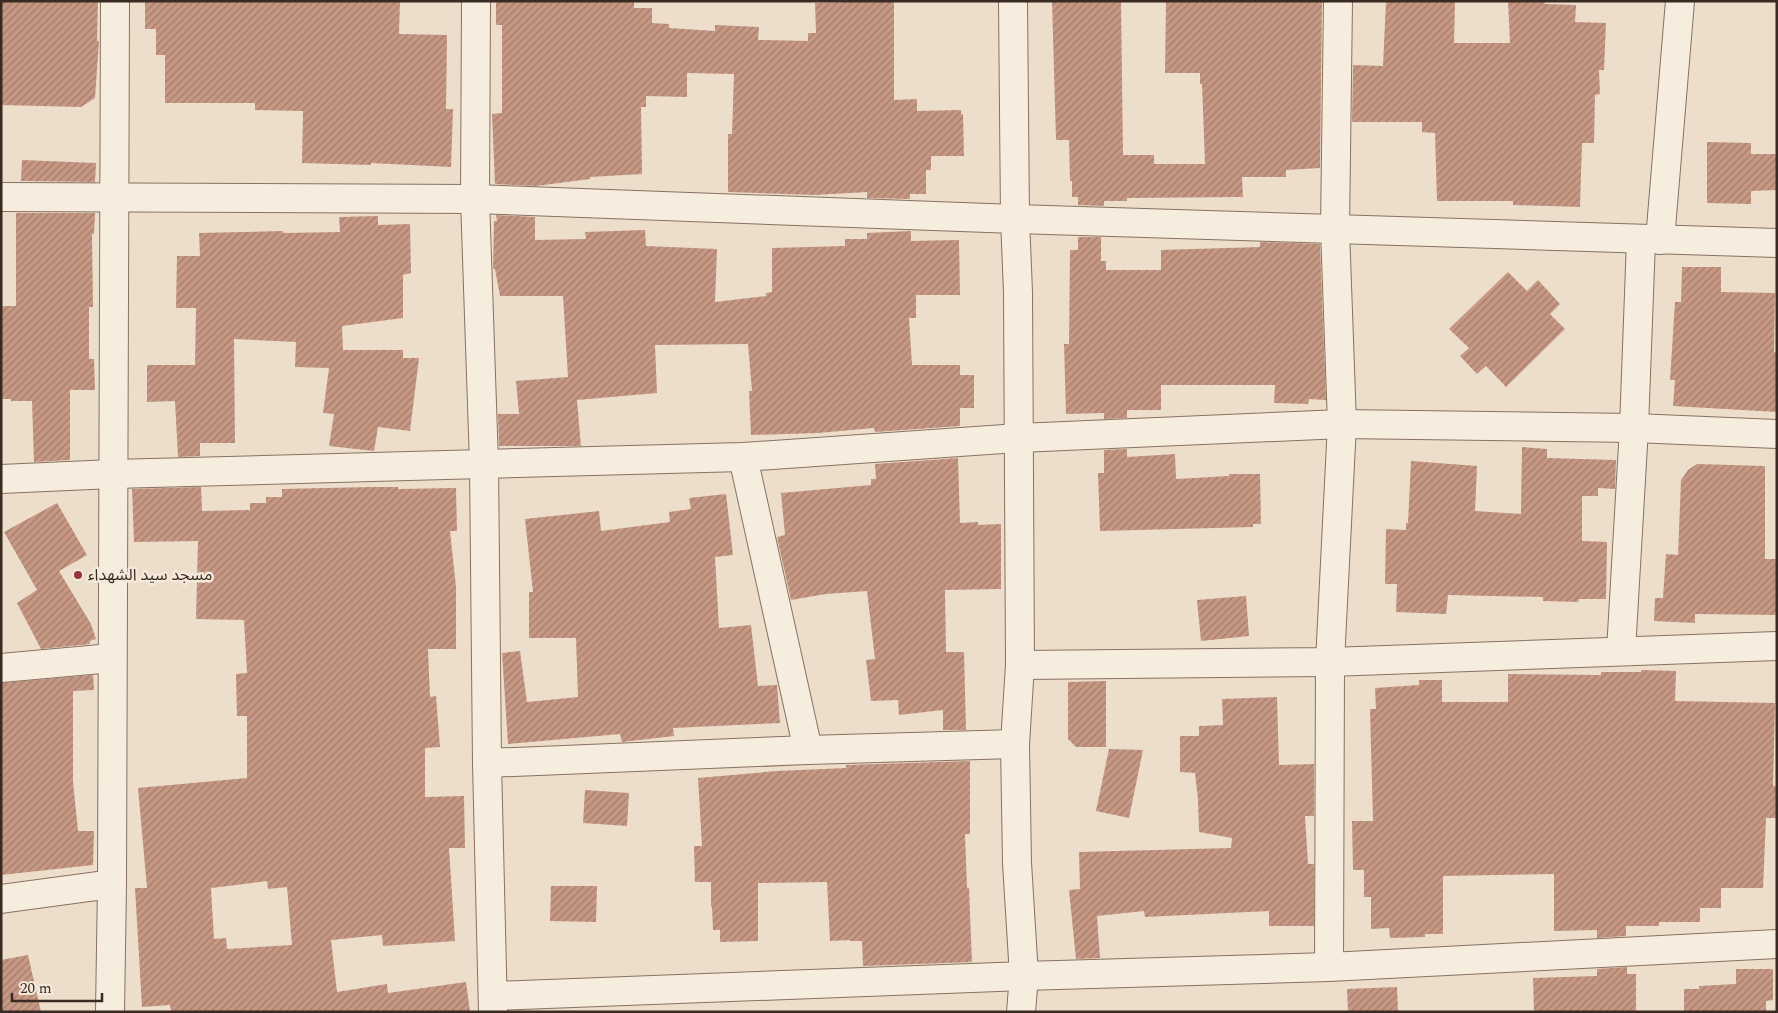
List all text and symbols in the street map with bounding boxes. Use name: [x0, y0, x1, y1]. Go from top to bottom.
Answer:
place label: مسجد سيد الشهداء: [88, 563, 212, 587]
marker: مسجد سيد الشهداء: [72, 569, 84, 581]
scale bar: [12, 970, 102, 1002]
text: 20 m: [20, 977, 52, 1000]

